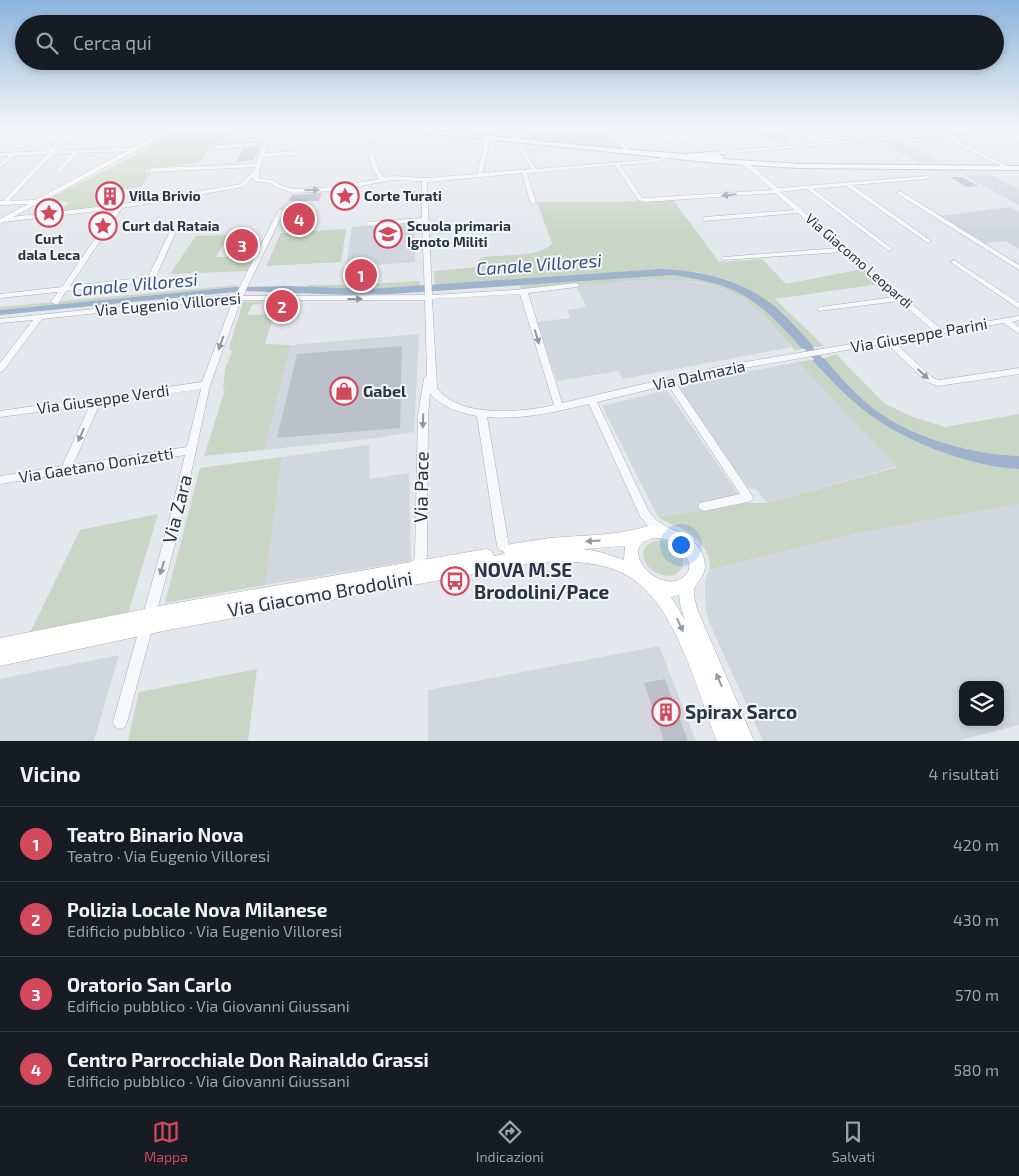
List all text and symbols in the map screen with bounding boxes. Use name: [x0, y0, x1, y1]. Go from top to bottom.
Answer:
search box: [15, 15, 1004, 70]
icon: search: [33, 29, 61, 57]
text: Cerca qui: [73, 31, 152, 54]
building icon: Villa Brivio: [95, 181, 125, 211]
place icon: Corte Turati: [330, 181, 360, 211]
one-way arrow: [305, 186, 321, 194]
place label: Villa Brivio: [129, 187, 201, 204]
place label: Corte Turati: [364, 187, 442, 204]
one-way arrow: [721, 191, 737, 199]
place icon: Curt dala Leca: [34, 198, 64, 228]
pin: 4: [283, 200, 315, 238]
street label: Via Giacomo Leopardi: [802, 210, 916, 312]
place icon: Curt dal Rataia: [88, 211, 118, 241]
place label: Curt dal Rataia: [122, 217, 220, 234]
place label: Scuola primaria Ignoto Militi: [407, 217, 511, 250]
school or university icon: Scuola primaria Ignoto Militi: [373, 219, 403, 249]
pin: 3: [226, 226, 258, 264]
place label: Curt dala Leca: [18, 230, 80, 263]
water label: Canale Villoresi: [475, 249, 603, 279]
pin: 1: [345, 256, 377, 294]
water label: Canale Villoresi: [71, 268, 199, 300]
pin: 2: [266, 287, 298, 325]
street label: Via Eugenio Villoresi: [94, 288, 242, 319]
one-way arrow: [347, 295, 363, 303]
street label: Via Giuseppe Parini: [849, 313, 989, 356]
one-way arrow: [534, 330, 542, 345]
one-way arrow: [217, 336, 225, 351]
street label: Via Dalmazia: [651, 355, 747, 394]
one-way arrow: [917, 368, 929, 380]
shop icon: Gabel: [329, 376, 359, 406]
street label: Via Giuseppe Verdi: [36, 380, 170, 417]
place label: Gabel: [363, 381, 407, 400]
one-way arrow: [419, 414, 427, 430]
one-way arrow: [76, 428, 84, 442]
street label: Via Gaetano Donizetti: [17, 443, 175, 486]
street label: Via Pace: [408, 451, 433, 523]
street label: Via Zara: [157, 472, 196, 546]
your location: [668, 532, 694, 558]
one-way arrow: [584, 537, 600, 545]
place label: NOVA M.SE Brodolini/Pace: [474, 558, 610, 603]
one-way arrow: [157, 560, 165, 575]
street label: Via Giacomo Brodolini: [226, 566, 414, 621]
bus stop icon: NOVA M.SE Brodolini/Pace: [440, 566, 470, 596]
one-way arrow: [676, 618, 684, 632]
one-way arrow: [714, 673, 722, 687]
map controls: [959, 681, 1004, 726]
button: layers: [959, 681, 1004, 726]
building icon: Spirax Sarco: [651, 697, 681, 727]
place label: Spirax Sarco: [685, 700, 797, 723]
text: Vicino: [20, 761, 81, 786]
text: 4 risultati: [928, 764, 999, 783]
text: Teatro Binario Nova: [67, 823, 244, 846]
text: 1: [33, 835, 39, 854]
text: 420 m: [953, 835, 999, 854]
text: Teatro · Via Eugenio Villoresi: [67, 846, 270, 865]
text: Polizia Locale Nova Milanese: [67, 898, 327, 921]
text: 2: [31, 910, 41, 929]
text: 430 m: [953, 910, 999, 929]
text: Edificio pubblico · Via Eugenio Villoresi: [67, 921, 342, 940]
text: Oratorio San Carlo: [67, 973, 232, 996]
text: 3: [31, 985, 41, 1004]
text: 570 m: [955, 985, 999, 1004]
text: Edificio pubblico · Via Giovanni Giussani: [67, 996, 350, 1015]
text: Centro Parrocchiale Don Rainaldo Grassi: [67, 1048, 429, 1071]
text: 4: [31, 1060, 41, 1079]
text: 580 m: [953, 1060, 999, 1079]
text: Edificio pubblico · Via Giovanni Giussani: [67, 1071, 350, 1090]
tab: Mappa: [144, 1118, 188, 1165]
tab: Indicazioni: [476, 1118, 544, 1165]
tab: Salvati: [832, 1118, 875, 1165]

